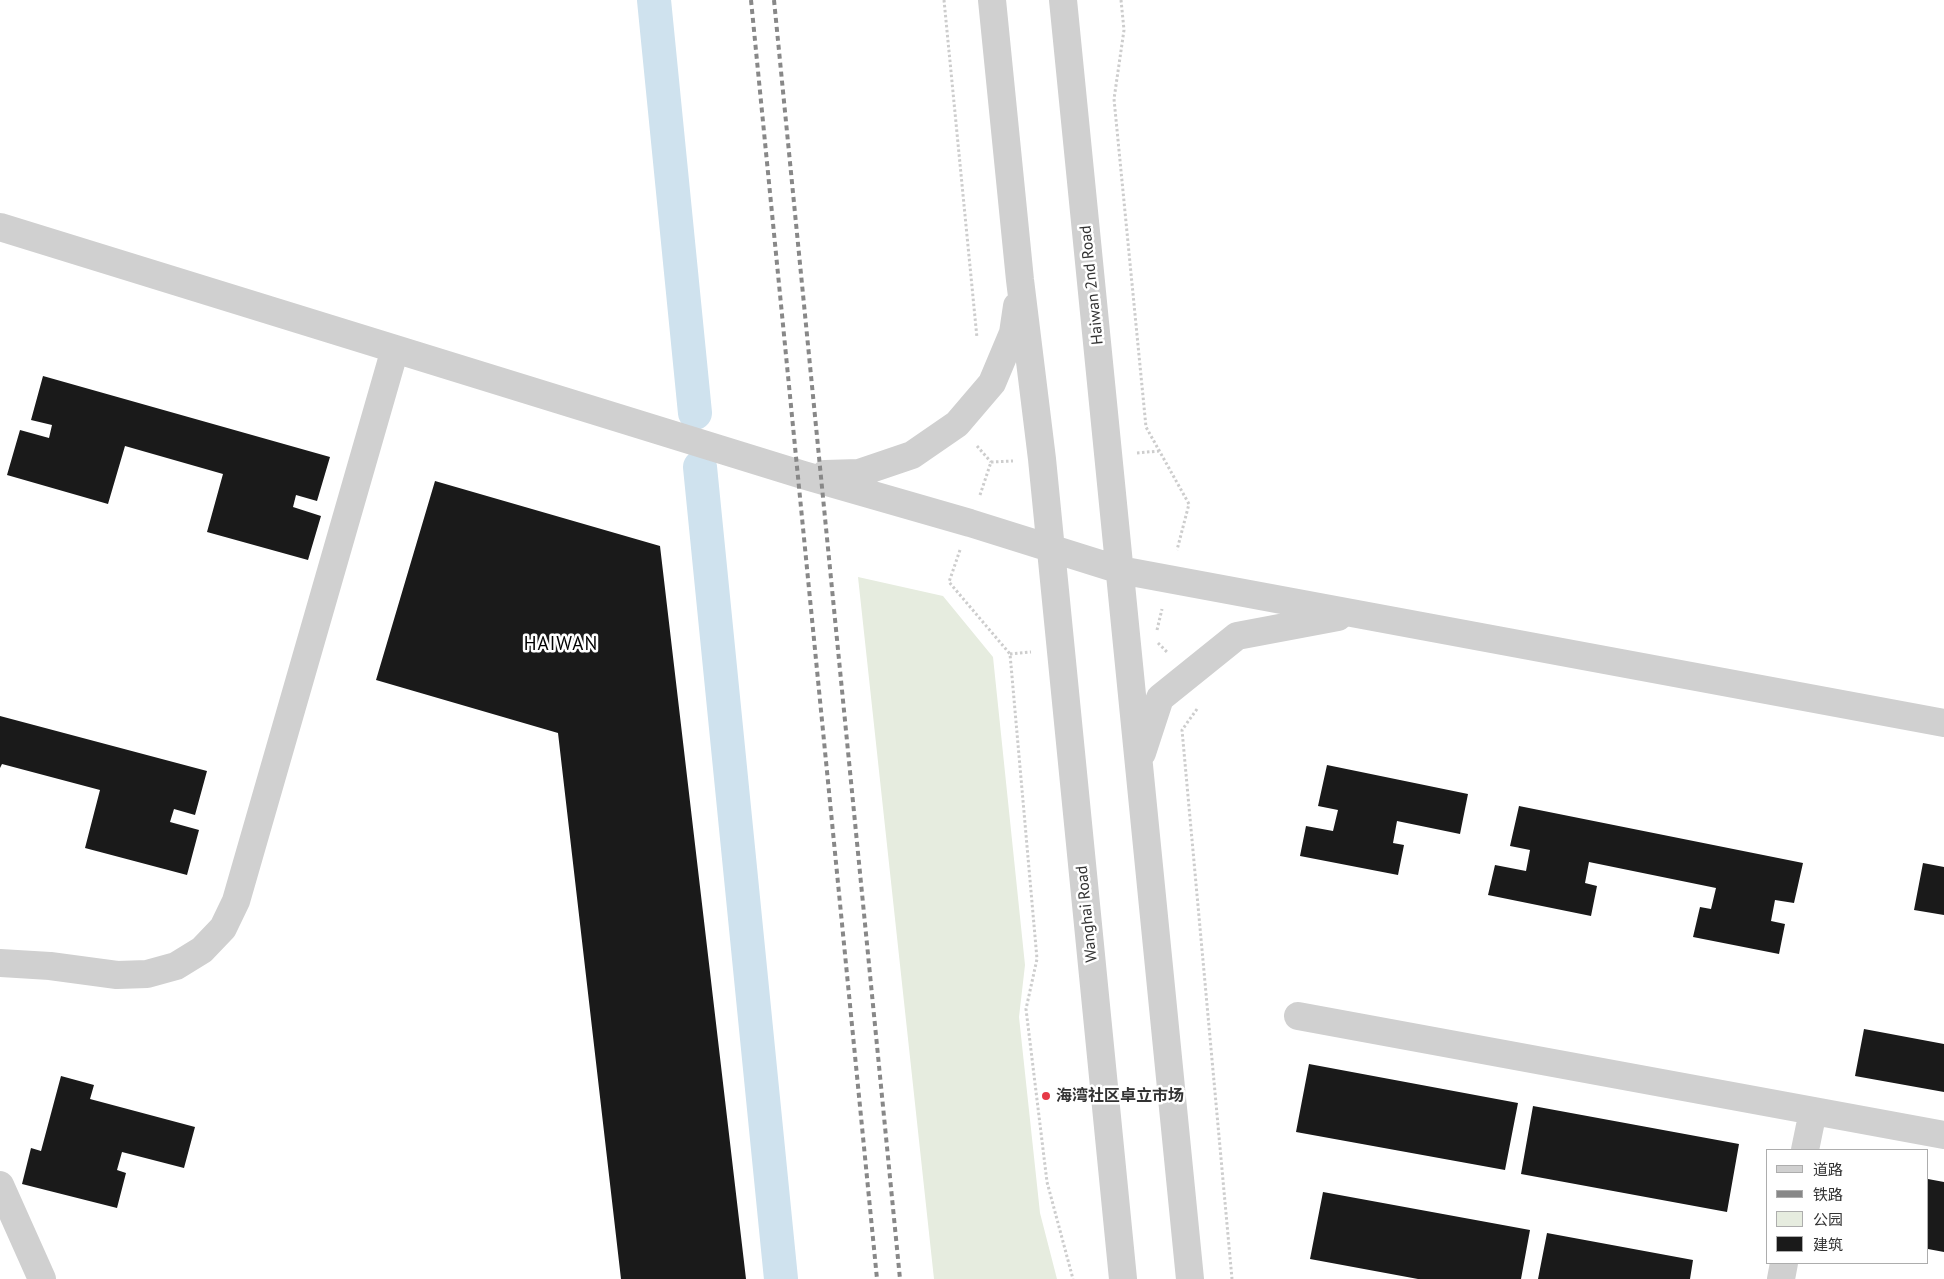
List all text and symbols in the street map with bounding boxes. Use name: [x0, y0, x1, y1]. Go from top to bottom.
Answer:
street label: Haiwan 2nd Road: [1076, 224, 1108, 346]
district label: HAIWAN: [523, 634, 599, 656]
street label: Wanghai Road: [1072, 865, 1102, 963]
place label: 海湾社区卓立市场: [1056, 1086, 1184, 1106]
marker: 海湾社区卓立市场: [1040, 1090, 1052, 1102]
legend: [1766, 1149, 1929, 1264]
text: 道路: [1813, 1160, 1843, 1179]
text: 铁路: [1813, 1185, 1843, 1204]
text: 公园: [1813, 1210, 1843, 1229]
text: 建筑: [1813, 1235, 1843, 1254]

